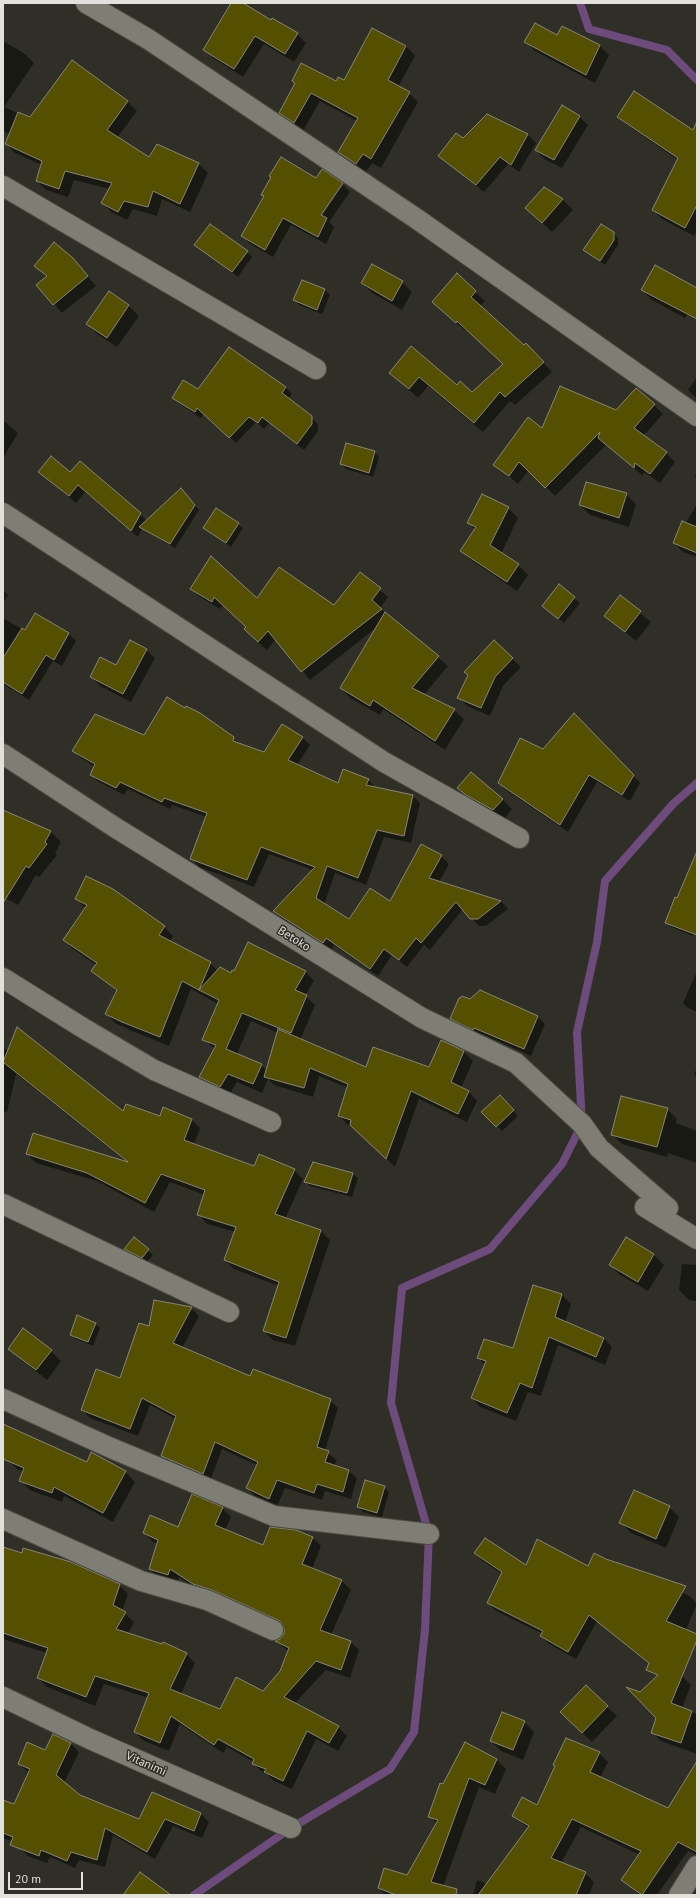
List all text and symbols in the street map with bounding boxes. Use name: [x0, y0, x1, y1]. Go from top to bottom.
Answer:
street label: Betoko: [275, 923, 313, 955]
street label: Vitanimi: [124, 1749, 168, 1779]
scale bar: [10, 1864, 85, 1890]
text: 20 m: [15, 1871, 41, 1886]

